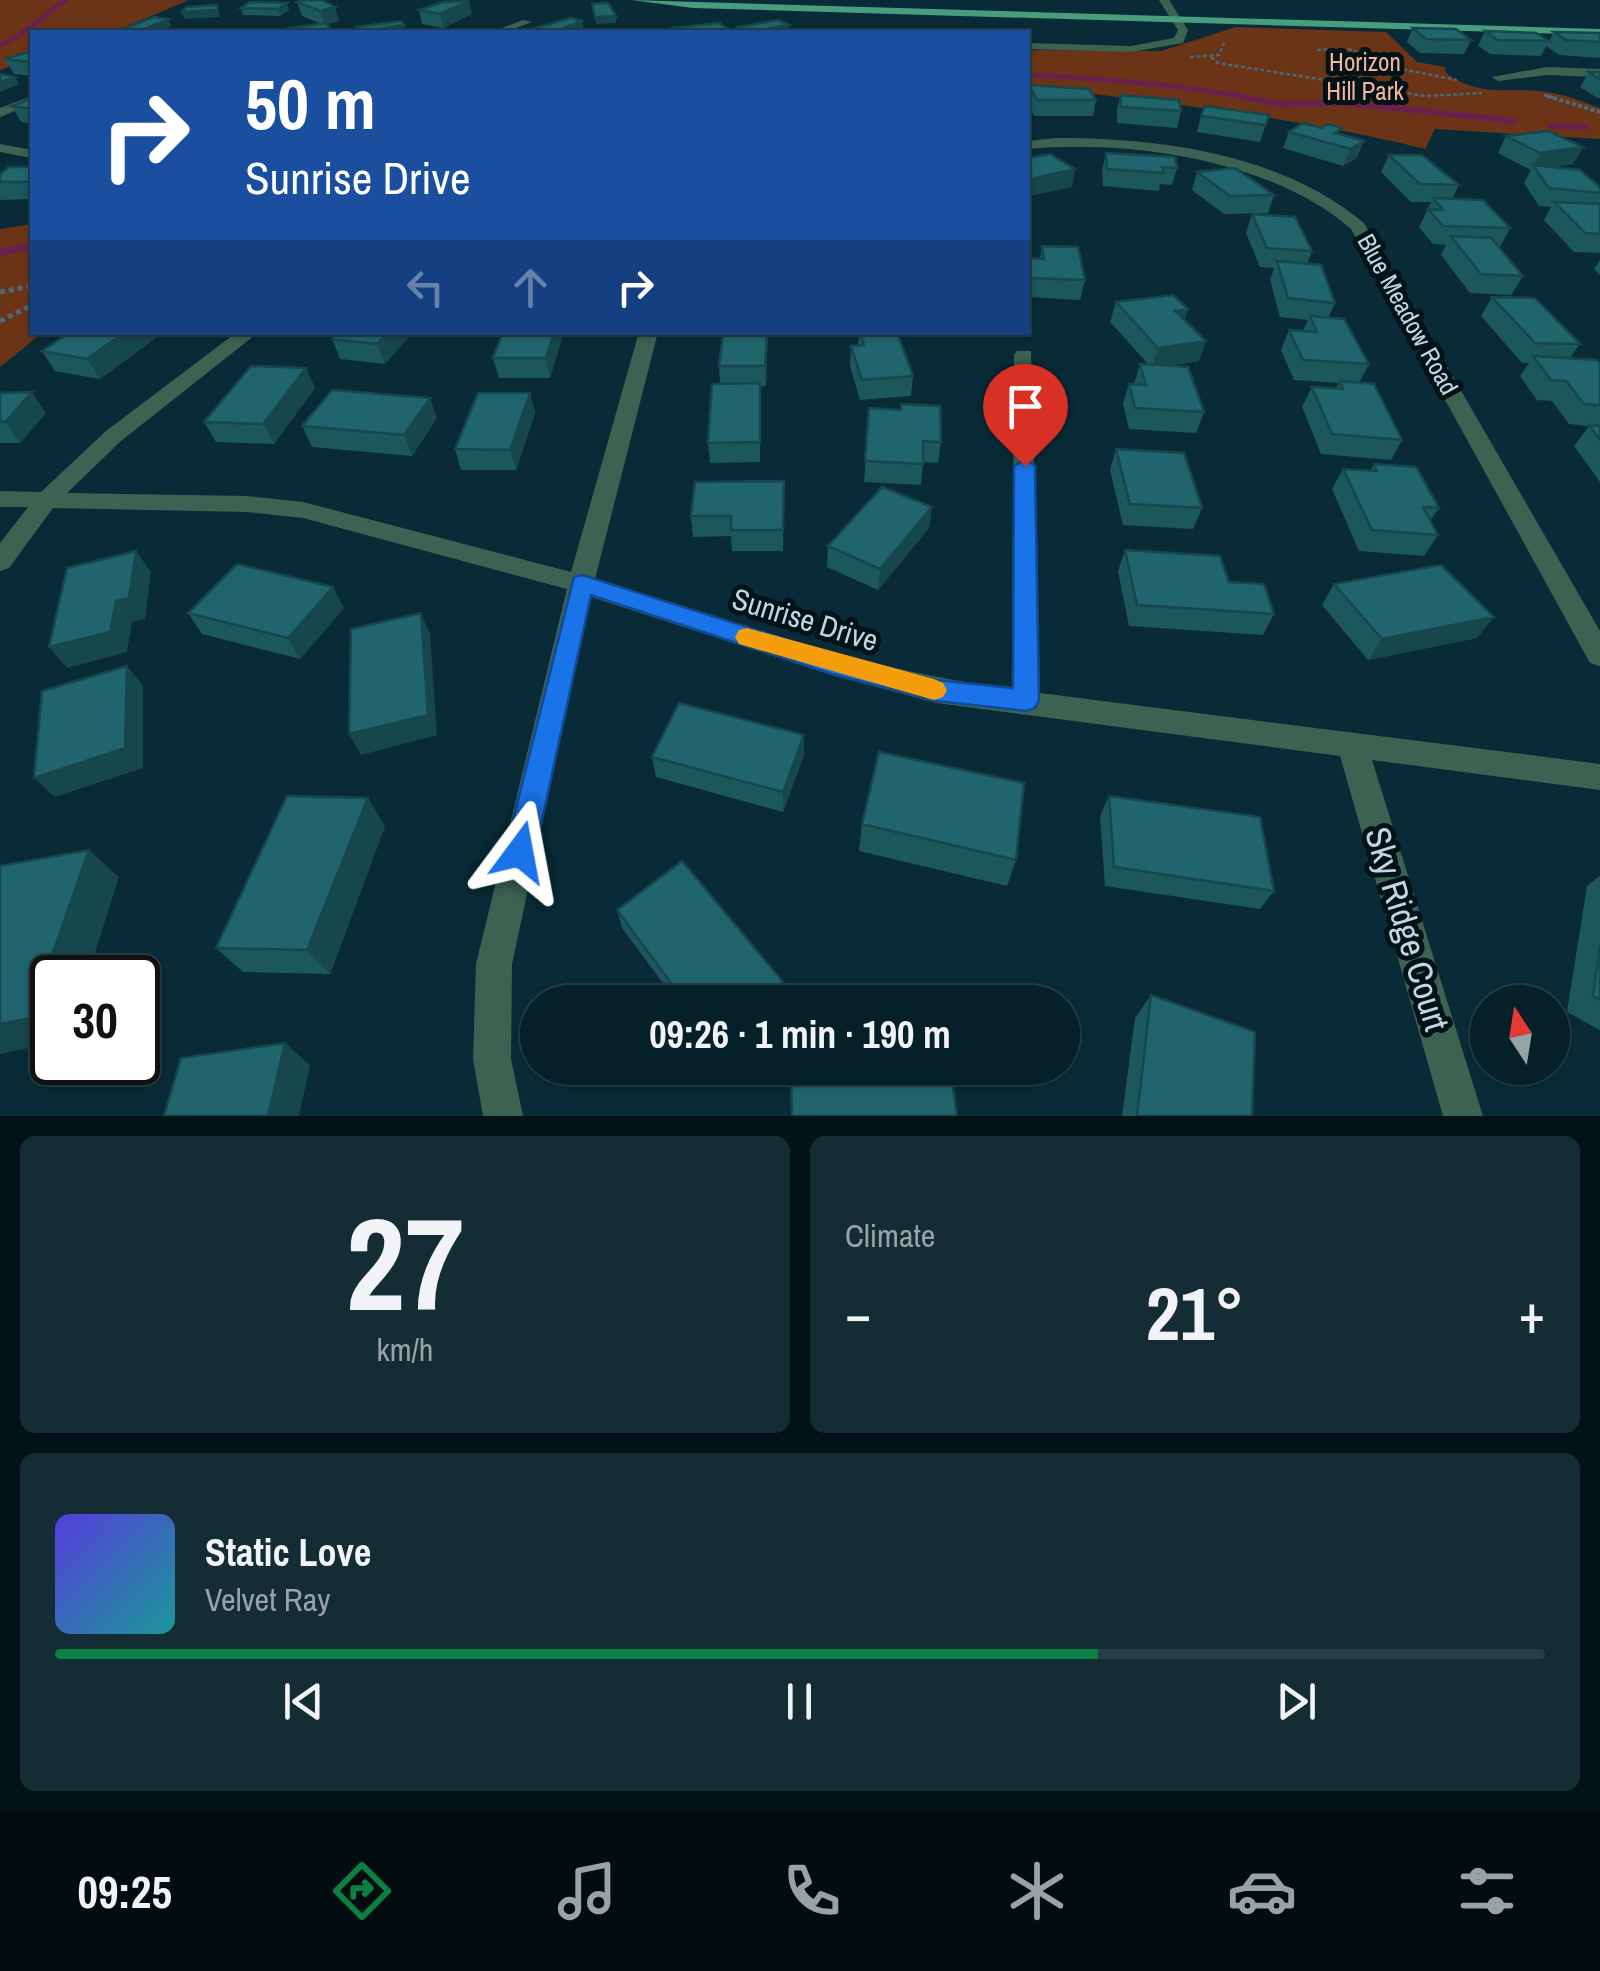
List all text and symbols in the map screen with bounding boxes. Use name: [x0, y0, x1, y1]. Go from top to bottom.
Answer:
park label: Horizon Hill Park: [1326, 45, 1404, 108]
text: 50 m: [245, 57, 376, 151]
icon: right: [80, 70, 210, 200]
text: Sunrise Drive: [245, 147, 471, 208]
street label: Blue Meadow Road: [1350, 228, 1466, 400]
icon: left: [398, 260, 453, 315]
icon: ahead: [503, 260, 558, 315]
icon: right: [608, 260, 663, 315]
pin: [983, 364, 1068, 467]
icon: arrive: [998, 379, 1053, 434]
street label: Sunrise Drive: [728, 578, 883, 660]
position arrow: [468, 800, 572, 904]
street label: Sky Ridge Court: [1354, 821, 1461, 1036]
speed limit sign: 30: [30, 955, 160, 1085]
north arrow: [1470, 985, 1570, 1085]
map controls: [1470, 985, 1570, 1085]
text: 09:26 · 1 min · 190 m: [649, 1009, 951, 1060]
text: 27: [346, 1175, 464, 1351]
text: Climate: [845, 1214, 935, 1257]
text: 21°: [1146, 1262, 1244, 1363]
text: −: [845, 1276, 871, 1350]
text: +: [1519, 1276, 1545, 1350]
text: km/h: [377, 1328, 433, 1371]
text: Static Love: [205, 1527, 371, 1578]
text: Velvet Ray: [205, 1578, 330, 1621]
icon: previous: [276, 1674, 331, 1729]
icon: pause: [772, 1674, 827, 1729]
icon: next: [1269, 1674, 1324, 1729]
icon: directions: [327, 1856, 397, 1926]
icon: music: [552, 1856, 622, 1926]
icon: phone: [777, 1856, 847, 1926]
icon: climate: [1002, 1856, 1072, 1926]
icon: car: [1227, 1856, 1297, 1926]
icon: filters: [1452, 1856, 1522, 1926]
text: 09:25: [78, 1861, 172, 1922]

